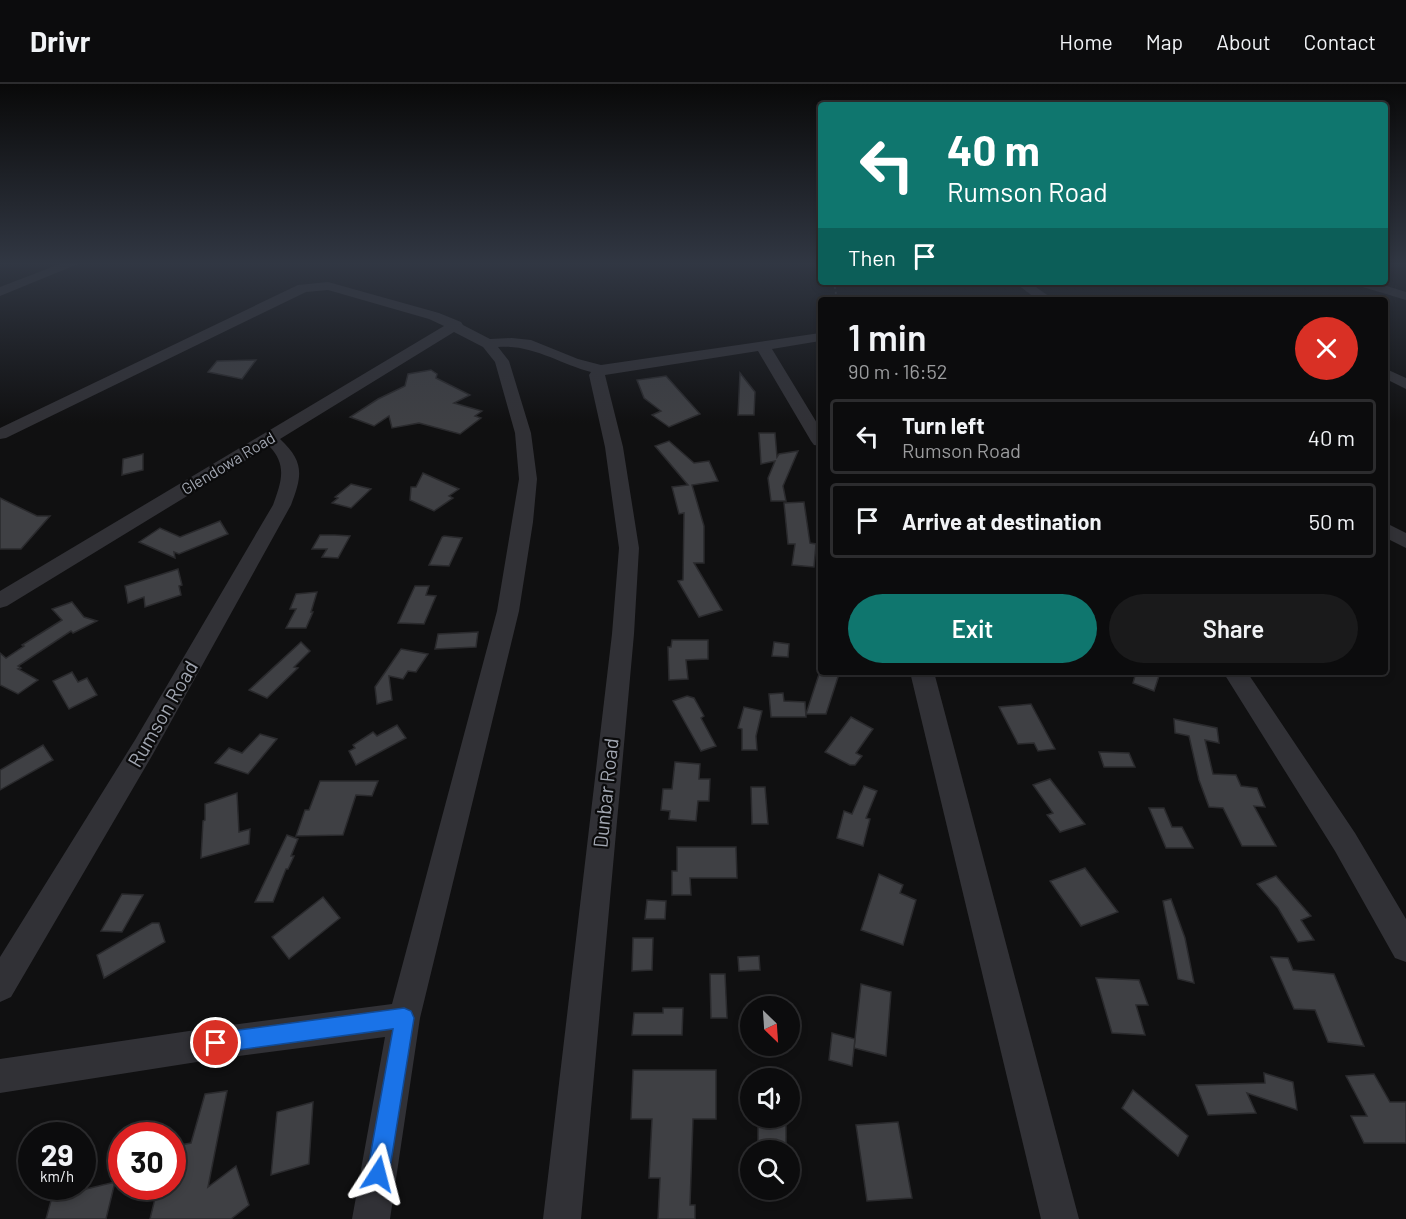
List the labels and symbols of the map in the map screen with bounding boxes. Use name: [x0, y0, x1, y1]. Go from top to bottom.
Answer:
street label: Glendowa Road: [178, 427, 278, 498]
street label: Rumson Road: [122, 656, 202, 771]
street label: Dunbar Road: [587, 737, 623, 849]
north arrow: [740, 996, 800, 1056]
pin: [190, 1017, 241, 1068]
speed limit sign: 30: [108, 1122, 186, 1200]
position arrow: [346, 1142, 410, 1206]

